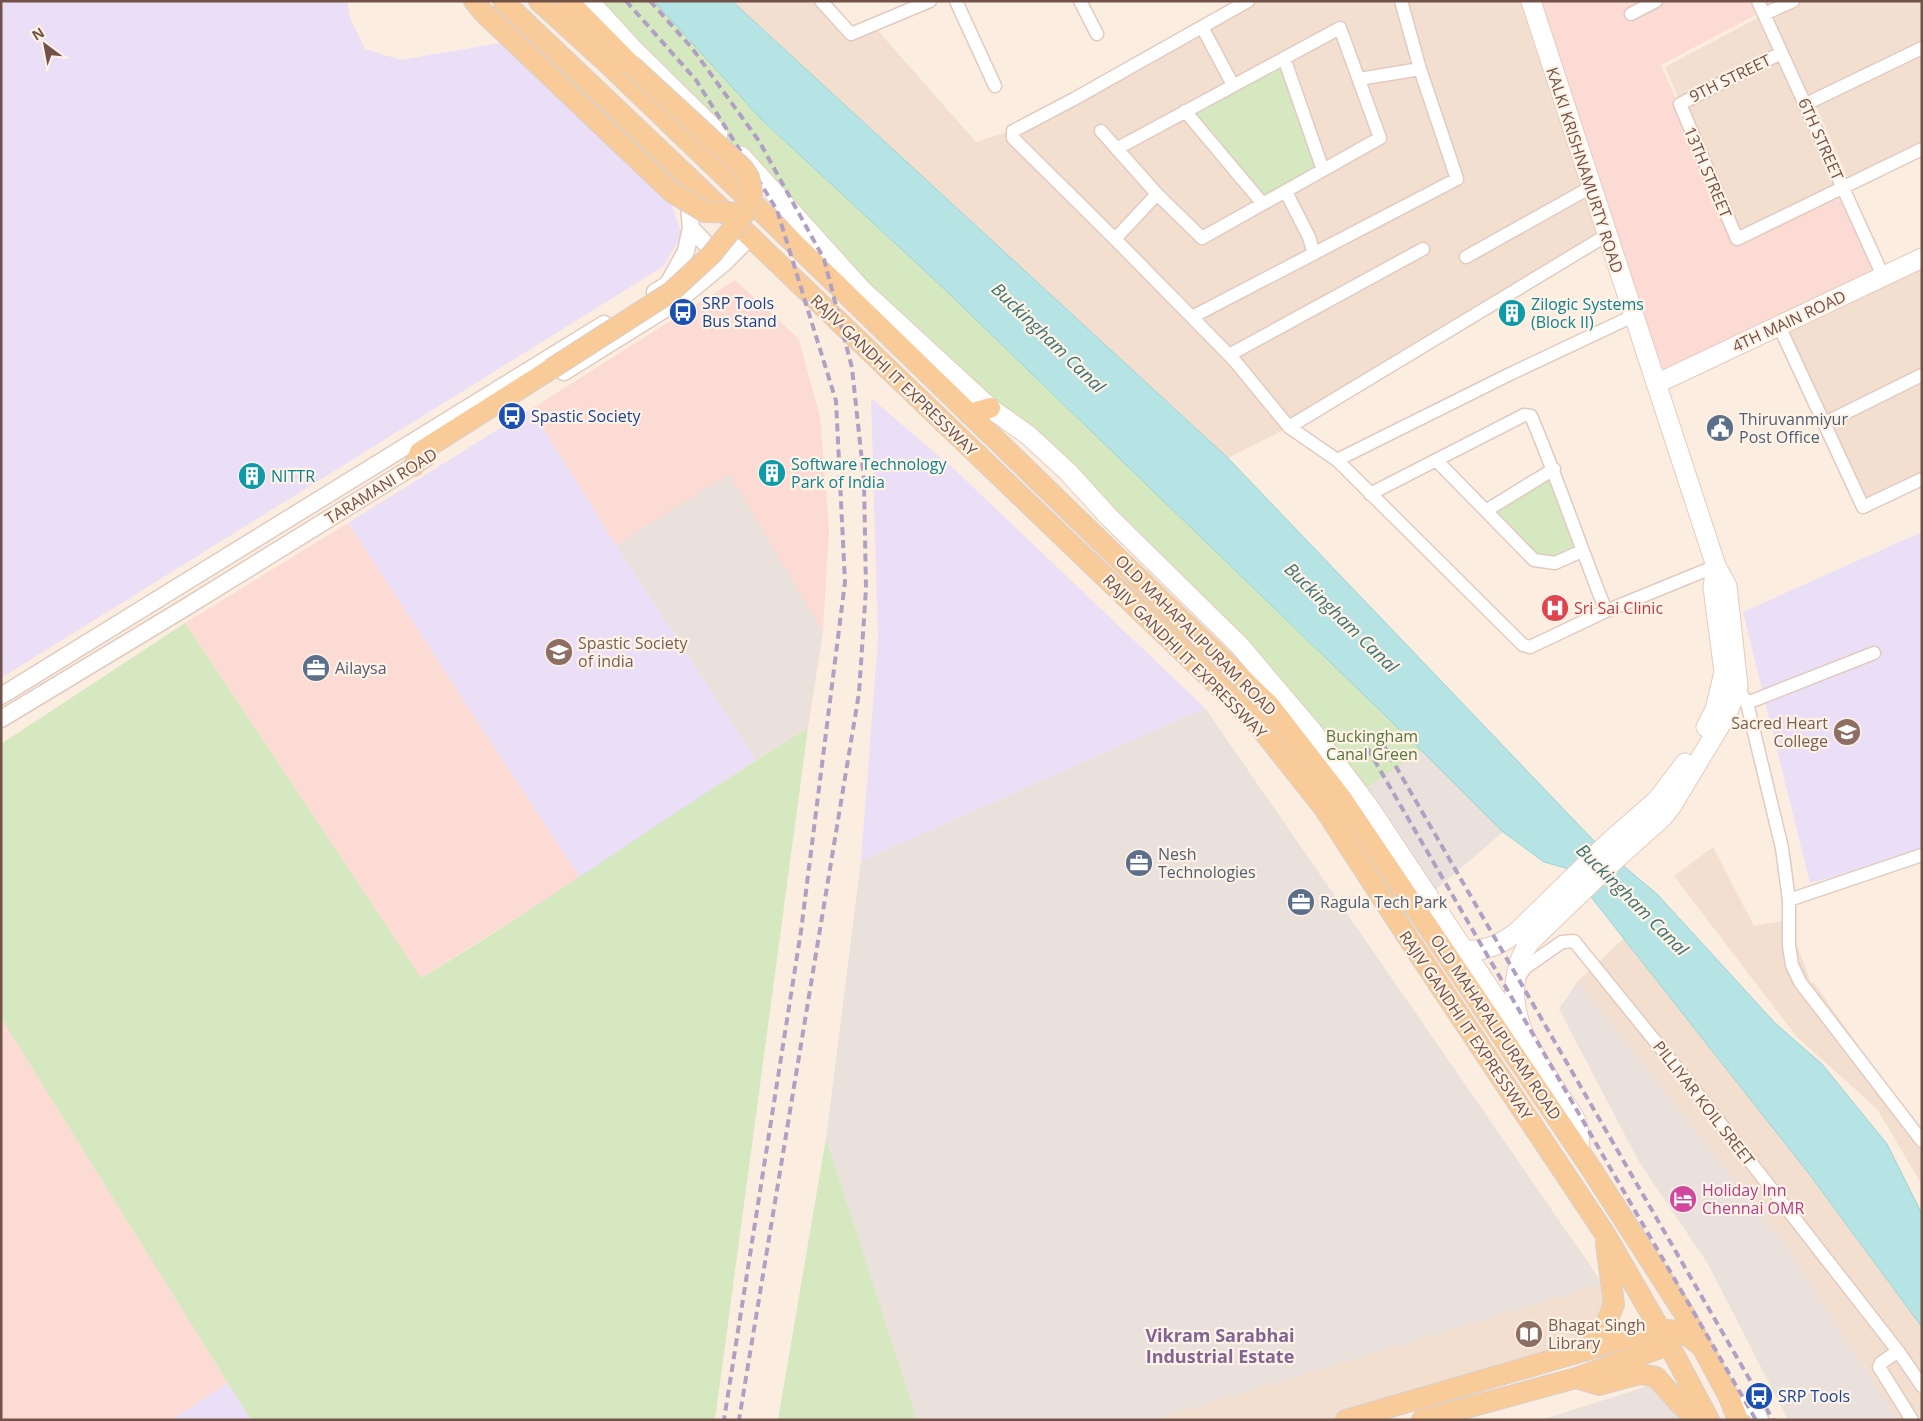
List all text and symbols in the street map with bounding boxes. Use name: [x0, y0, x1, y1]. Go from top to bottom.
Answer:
north arrow: [20, 20, 70, 70]
text: N: [28, 22, 48, 45]
street label: 9TH STREET: [1686, 49, 1775, 107]
street label: KALKI KRISHNAMURTY ROAD: [1541, 64, 1629, 276]
street label: 6TH STREET: [1793, 94, 1849, 184]
street label: 13TH STREET: [1679, 123, 1737, 221]
water label: Buckingham Canal: [987, 277, 1111, 398]
street label: 4TH MAIN ROAD: [1729, 285, 1849, 357]
street label: RAJIV GANDHI IT EXPRESSWAY: [806, 289, 982, 461]
place label: SRP Tools Bus Stand: [702, 292, 777, 332]
place label: Zilogic Systems (Block II): [1531, 293, 1644, 333]
bus stop icon: SRP Tools Bus Stand: [668, 297, 698, 327]
building icon: Zilogic Systems (Block II): [1497, 298, 1527, 328]
bus stop icon: Spastic Society: [497, 401, 527, 431]
place label: Spastic Society: [531, 405, 641, 427]
place label: Thiruvanmiyur Post Office: [1739, 408, 1848, 448]
public building icon: Thiruvanmiyur Post Office: [1705, 413, 1735, 443]
street label: TARAMANI ROAD: [321, 443, 441, 529]
place label: Software Technology Park of India: [791, 453, 948, 493]
building icon: Software Technology Park of India: [757, 458, 787, 488]
building icon: NITTR: [237, 461, 267, 491]
place label: NITTR: [271, 465, 315, 487]
street label: OLD MAHAPALIPURAM ROAD: [1111, 550, 1281, 720]
water label: Buckingham Canal: [1280, 557, 1404, 678]
street label: RAJIV GANDHI IT EXPRESSWAY: [1098, 569, 1272, 743]
hospital icon: Sri Sai Clinic: [1540, 593, 1570, 623]
place label: Sri Sai Clinic: [1574, 597, 1663, 619]
place label: Spastic Society of india: [578, 632, 688, 672]
school or university icon: Spastic Society of india: [544, 637, 574, 667]
office icon: Ailaysa: [301, 653, 331, 683]
place label: Ailaysa: [335, 657, 387, 679]
place label: Sacred Heart College: [1731, 712, 1828, 752]
school or university icon: Sacred Heart College: [1832, 717, 1862, 747]
park label: Buckingham Canal Green: [1326, 725, 1418, 765]
water label: Buckingham Canal: [1571, 838, 1694, 961]
place label: Nesh Technologies: [1158, 843, 1256, 883]
office icon: Nesh Technologies: [1124, 848, 1154, 878]
office icon: Ragula Tech Park: [1286, 887, 1316, 917]
place label: Ragula Tech Park: [1320, 891, 1448, 913]
street label: RAJIV GANDHI IT EXPRESSWAY: [1394, 926, 1538, 1124]
street label: OLD MAHAPALIPURAM ROAD: [1426, 930, 1566, 1124]
street label: PILLIYAR KOIL SREET: [1648, 1036, 1760, 1170]
place label: Holiday Inn Chennai OMR: [1702, 1179, 1804, 1219]
hotel icon: Holiday Inn Chennai OMR: [1668, 1184, 1698, 1214]
place label: Bhagat Singh Library: [1548, 1314, 1646, 1354]
library icon: Bhagat Singh Library: [1514, 1319, 1544, 1349]
district label: Vikram Sarabhai Industrial Estate: [1145, 1323, 1295, 1368]
bus stop icon: SRP Tools: [1744, 1381, 1774, 1411]
place label: SRP Tools: [1778, 1385, 1850, 1407]

